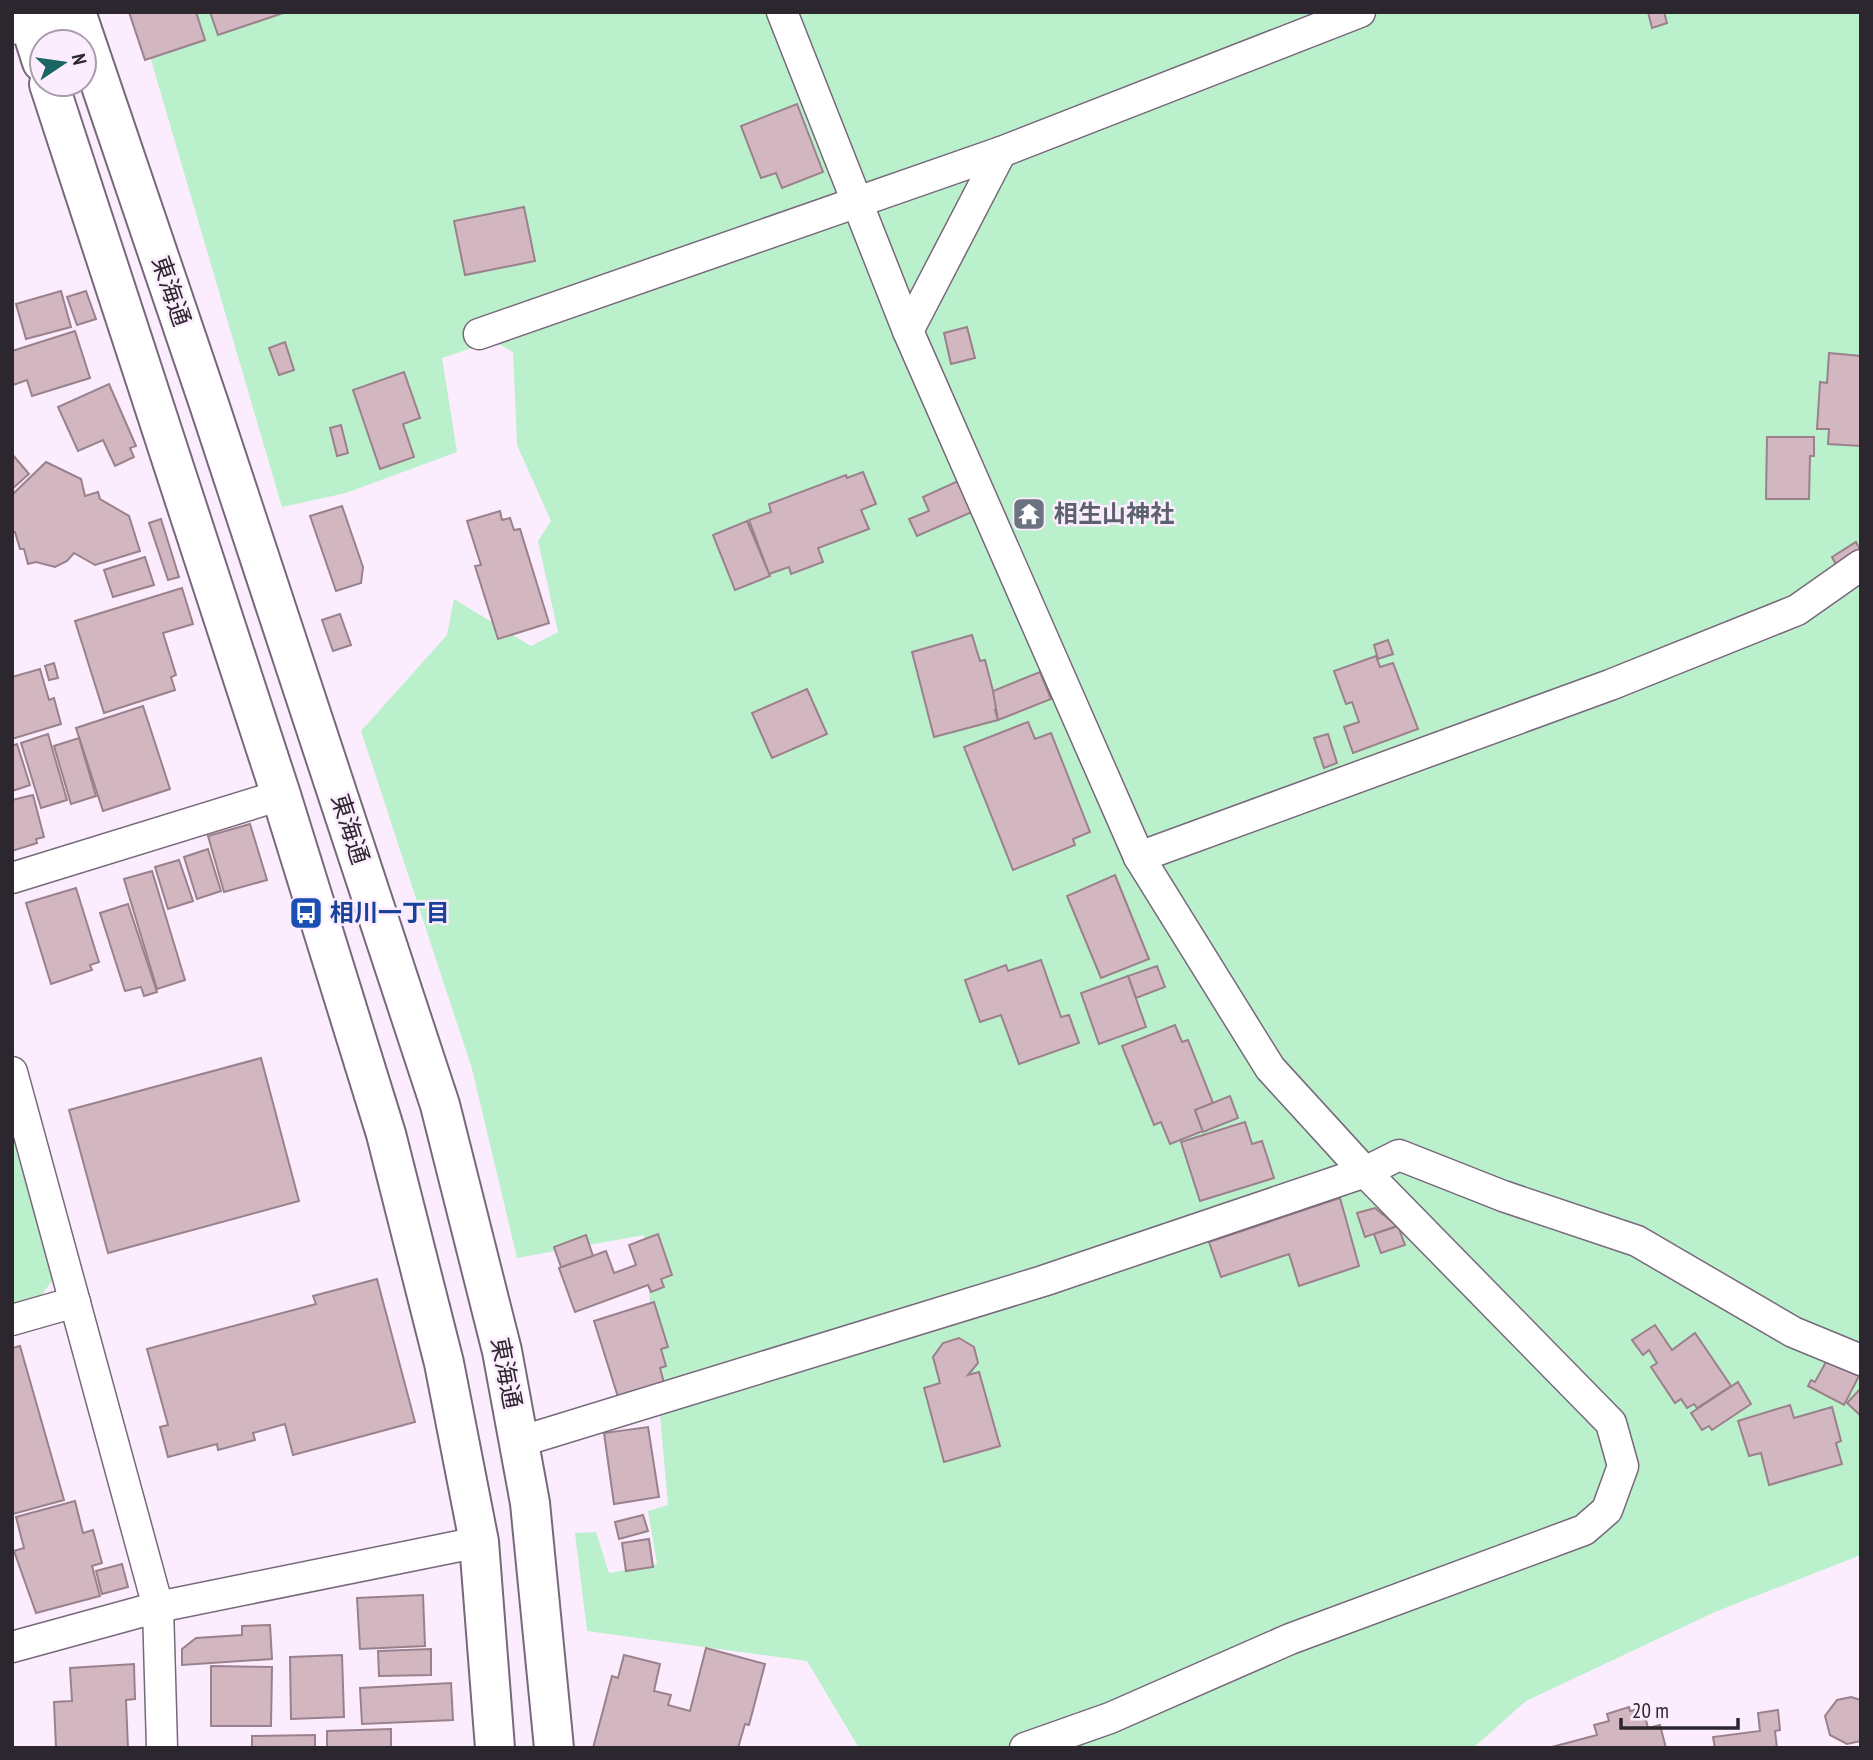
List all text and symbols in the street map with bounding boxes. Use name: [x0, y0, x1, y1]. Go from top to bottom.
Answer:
north arrow: [28, 28, 98, 98]
text: N: [67, 51, 92, 67]
street label: 東海通: [145, 252, 198, 330]
temple icon: 相生山神社: [1010, 495, 1048, 533]
place label: 相生山神社: [1054, 498, 1174, 529]
street label: 東海通: [325, 790, 376, 868]
bus stop icon: 相川一丁目: [287, 894, 325, 932]
place label: 相川一丁目: [330, 897, 450, 928]
street label: 東海通: [484, 1335, 529, 1411]
scale bar: [1621, 1686, 1738, 1730]
text: 20 m: [1632, 1697, 1669, 1724]

